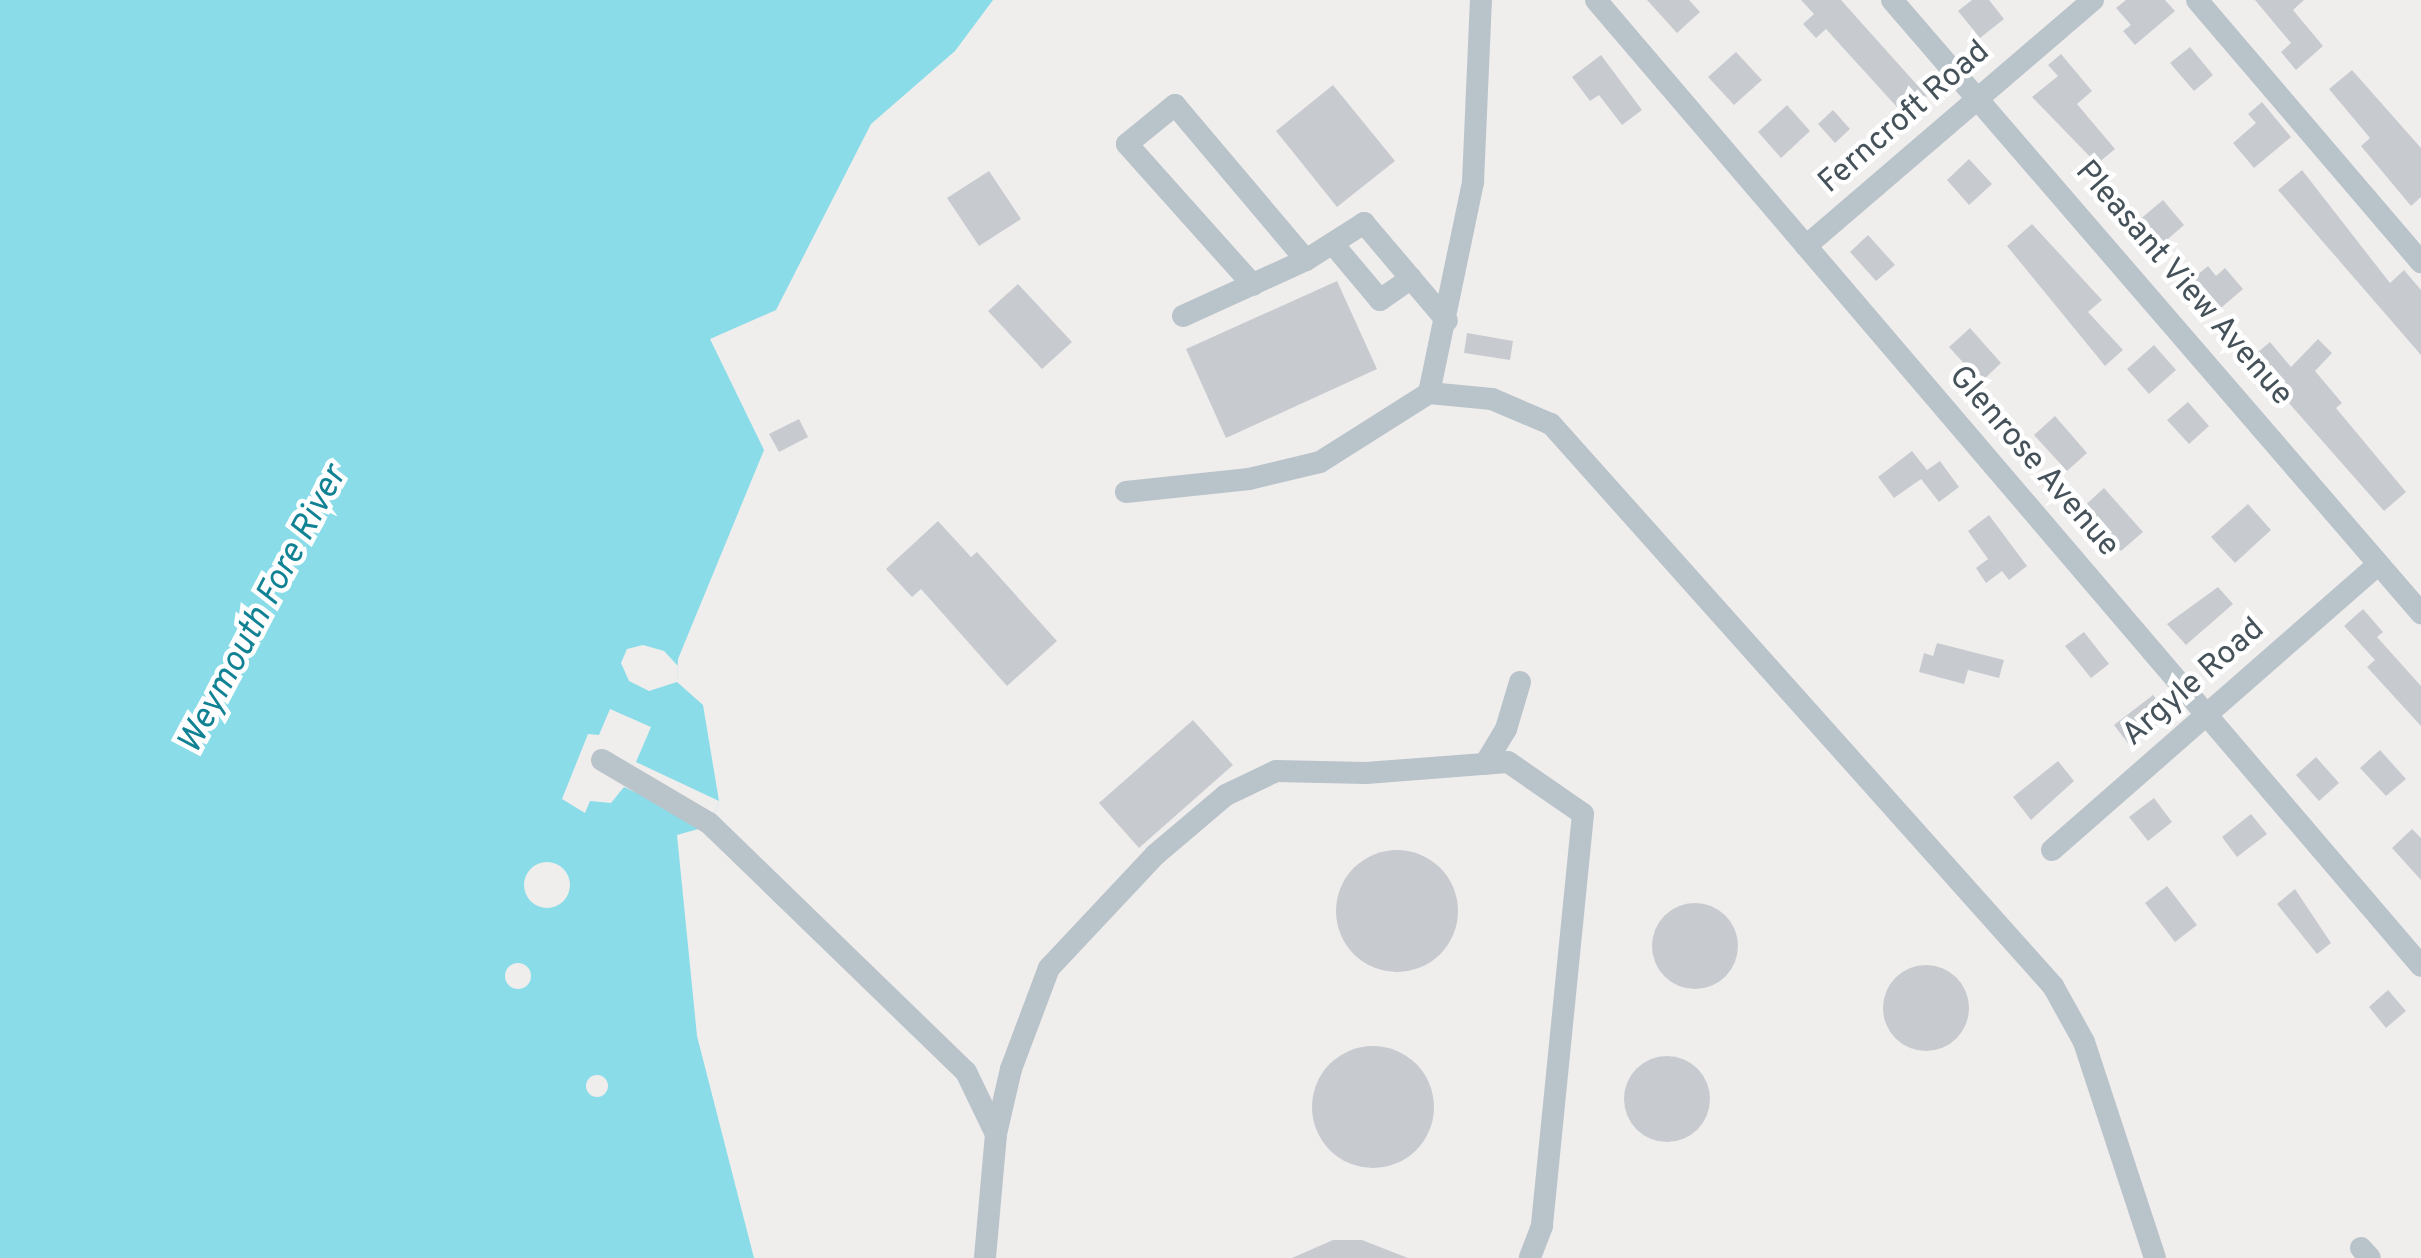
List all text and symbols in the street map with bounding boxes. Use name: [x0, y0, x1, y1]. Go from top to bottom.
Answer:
street label: Ferncroft Road: [1812, 33, 1998, 203]
street label: Pleasant View Avenue: [2065, 153, 2301, 415]
street label: Glenrose Avenue: [1939, 358, 2127, 566]
water label: Weymouth Fore River: [169, 459, 357, 761]
street label: Argyle Road: [2115, 611, 2273, 755]

